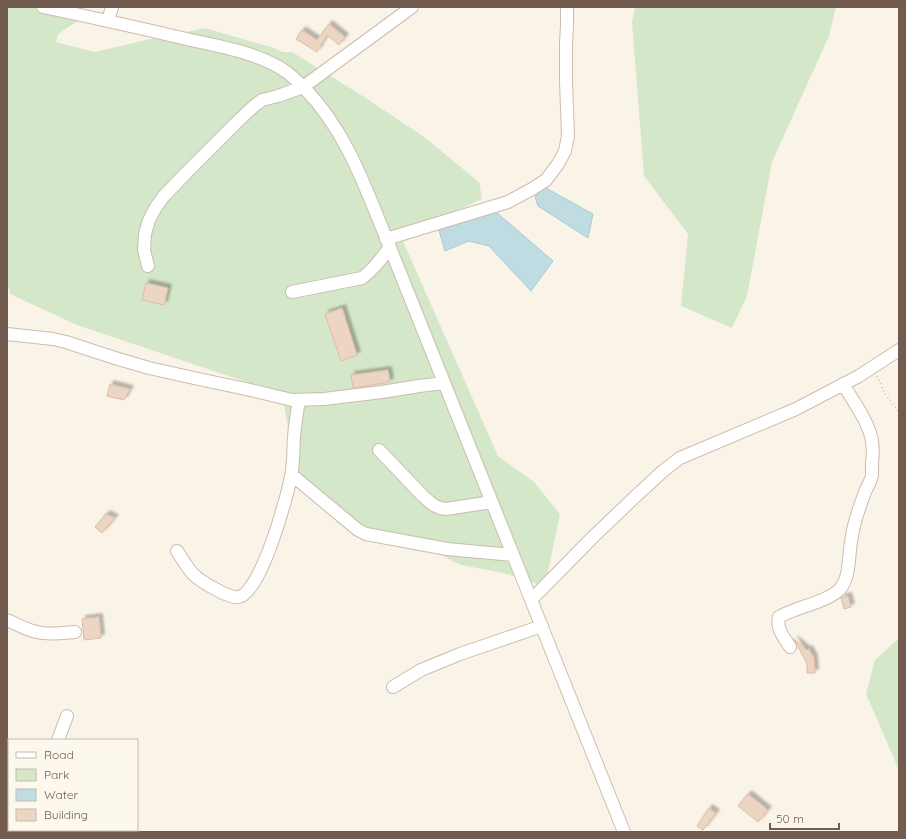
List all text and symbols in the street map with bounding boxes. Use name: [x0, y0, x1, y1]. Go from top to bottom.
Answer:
legend: [8, 739, 138, 831]
text: Road: [44, 747, 74, 762]
text: Park: [44, 767, 69, 782]
text: Water: [44, 787, 79, 802]
scale bar: [770, 805, 839, 831]
text: Building: [44, 807, 88, 822]
text: 50 m: [776, 811, 804, 826]

